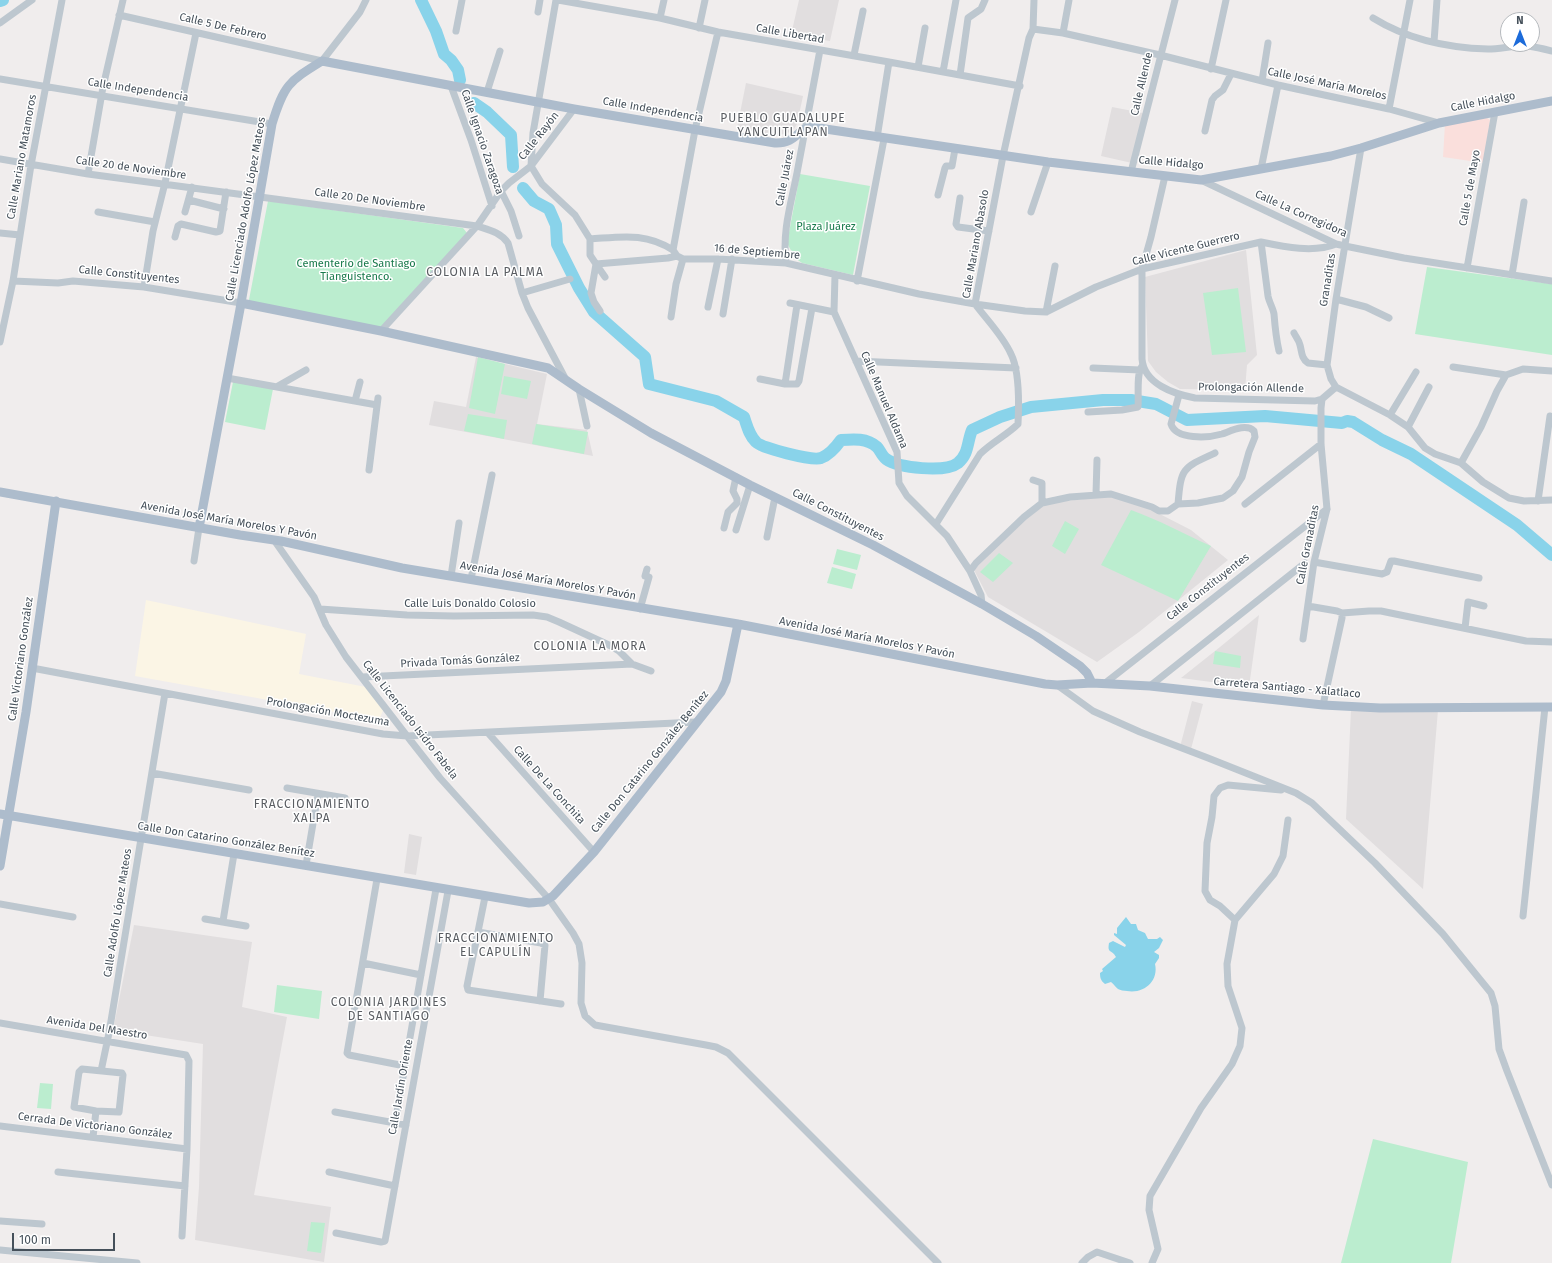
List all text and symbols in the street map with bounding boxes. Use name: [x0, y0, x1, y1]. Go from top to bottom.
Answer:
street label: Calle 5 De Febrero: [178, 11, 268, 43]
north arrow: [1500, 12, 1540, 52]
text: N: [1516, 14, 1524, 27]
street label: Calle Libertad: [755, 22, 825, 46]
street label: Calle Allende: [1128, 51, 1156, 117]
street label: Calle José María Morelos: [1266, 65, 1388, 103]
street label: Calle Independencia: [87, 76, 189, 104]
street label: Calle Ignacio Zaragoza: [458, 88, 506, 196]
street label: Calle Hidalgo: [1450, 89, 1516, 115]
street label: Calle Mariano Matamoros: [5, 93, 39, 221]
street label: Calle Independencia: [602, 95, 704, 125]
street label: Calle Rayón: [516, 109, 562, 163]
district label: PUEBLO GUADALUPE YANCUITLAPAN: [720, 112, 846, 140]
street label: Calle Licenciado Adolfo López Mateos: [223, 116, 269, 302]
street label: Calle Juárez: [773, 148, 797, 208]
street label: Calle 5 de Mayo: [1457, 149, 1483, 227]
street label: Calle 20 de Noviembre: [75, 154, 187, 182]
street label: Calle Hidalgo: [1138, 154, 1204, 172]
street label: Calle 20 De Noviembre: [314, 186, 426, 214]
street label: Calle Mariano Abasolo: [960, 188, 992, 300]
street label: Calle La Corregidora: [1253, 188, 1349, 240]
park label: Plaza Juárez: [796, 220, 856, 234]
street label: Calle Vicente Guerrero: [1131, 229, 1241, 269]
street label: 16 de Septiembre: [713, 242, 801, 262]
street label: Granaditas: [1317, 252, 1339, 308]
park label: Cementerio de Santiago Tianguistenco.: [296, 257, 416, 283]
street label: Calle Constituyentes: [78, 263, 180, 287]
district label: COLONIA LA PALMA: [426, 266, 544, 280]
street label: Calle Manuel Aldama: [858, 349, 910, 451]
street label: Prolongación Allende: [1198, 380, 1304, 396]
street label: Calle Constituyentes: [790, 486, 886, 544]
street label: Avenida José María Morelos Y Pavón: [140, 499, 318, 543]
street label: Calle Granaditas: [1294, 504, 1322, 586]
street label: Calle Constituyentes: [1164, 551, 1252, 623]
street label: Avenida José María Morelos Y Pavón: [459, 559, 637, 603]
street label: Calle Victoriano González: [6, 596, 36, 722]
street label: Calle Luis Donaldo Colosio: [404, 597, 536, 611]
street label: Avenida José María Morelos Y Pavón: [778, 614, 956, 662]
district label: COLONIA LA MORA: [533, 640, 647, 654]
street label: Privada Tomás González: [400, 651, 520, 671]
street label: Calle Licenciado Isidro Fabela: [359, 658, 461, 782]
street label: Carretera Santiago - Xalatlaco: [1213, 675, 1361, 701]
street label: Calle Don Catarino González Benítez: [589, 688, 711, 836]
street label: Prolongación Moctezuma: [265, 695, 391, 729]
street label: Calle De La Conchita: [510, 743, 588, 827]
district label: FRACCIONAMIENTO XALPA: [254, 798, 370, 826]
street label: Calle Don Catarino González Benítez: [137, 819, 315, 861]
street label: Calle Adolfo López Mateos: [101, 848, 135, 978]
district label: FRACCIONAMIENTO EL CAPULÍN: [438, 932, 554, 960]
district label: COLONIA JARDINES DE SANTIAGO: [331, 996, 447, 1024]
street label: Avenida Del Maestro: [46, 1014, 148, 1042]
street label: Calle Jardín Oriente: [386, 1038, 416, 1136]
street label: Cerrada De Victoriano González: [17, 1110, 173, 1142]
scale bar: [14, 1225, 117, 1251]
text: 100 m: [19, 1233, 51, 1247]

